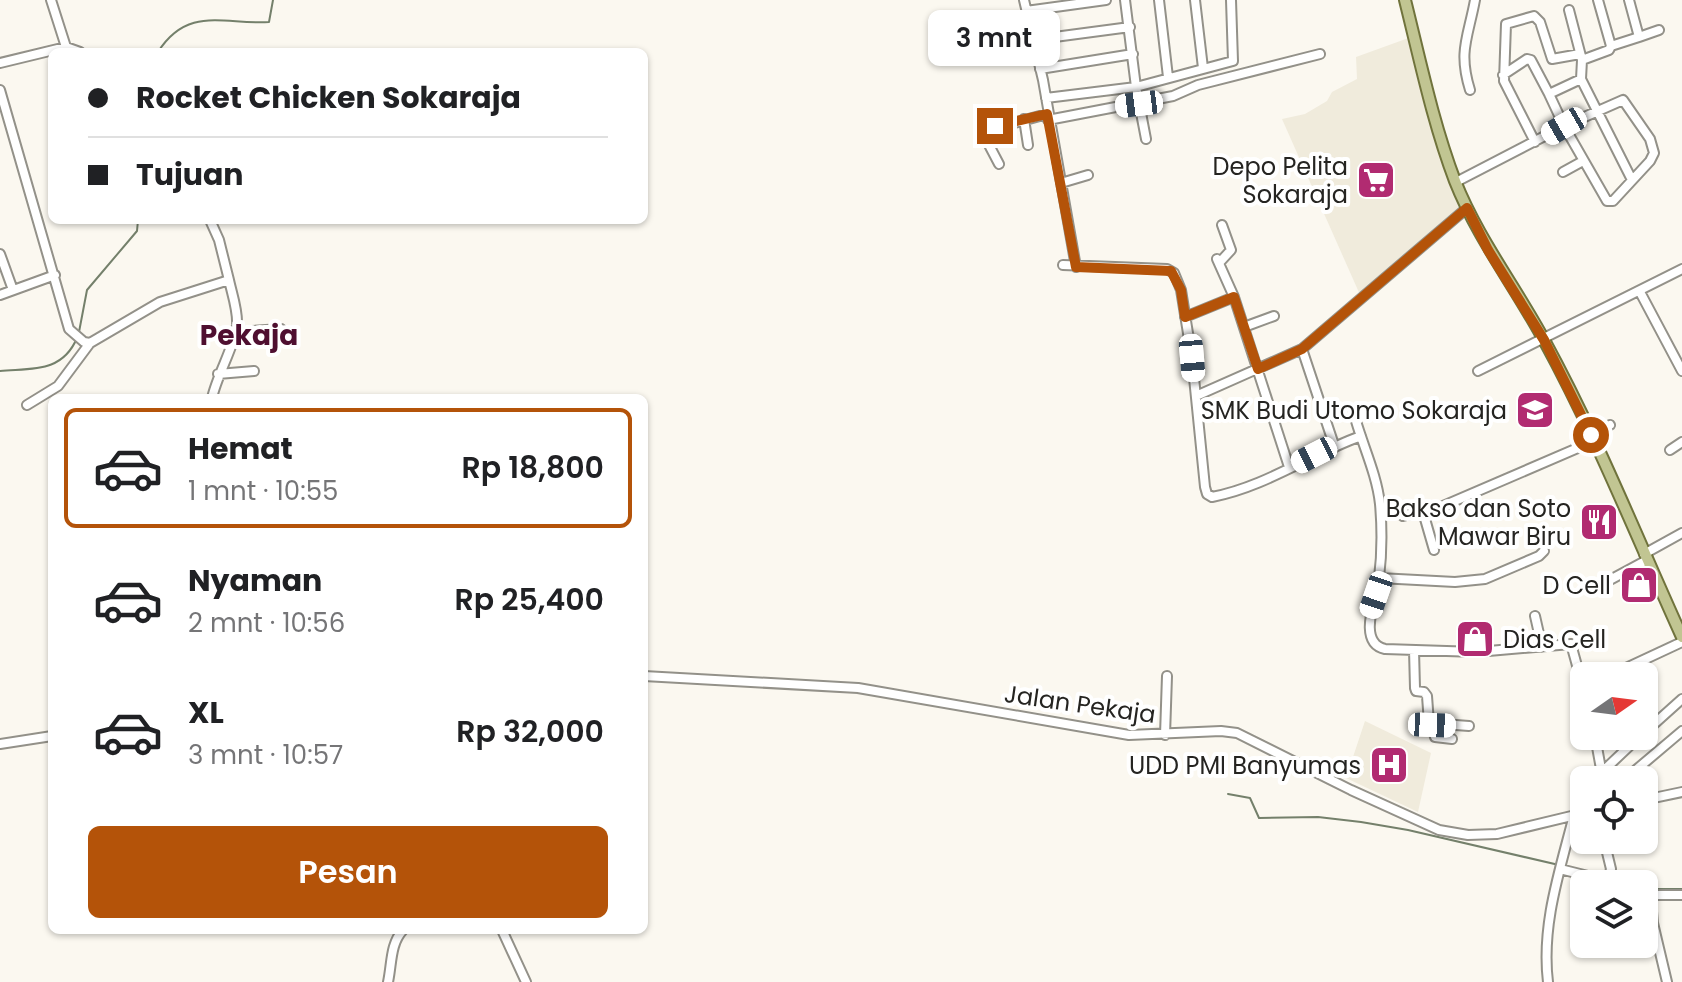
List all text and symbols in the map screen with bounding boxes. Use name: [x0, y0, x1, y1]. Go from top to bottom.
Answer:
callout: 3 mnt: [929, 10, 1061, 66]
text: 3 mnt: [956, 20, 1032, 56]
text: Rocket Chicken Sokaraja: [136, 76, 521, 119]
car: [1114, 89, 1164, 119]
car: [1537, 104, 1591, 148]
route end: [977, 108, 1013, 144]
place label: Depo Pelita Sokaraja: [1213, 150, 1348, 211]
text: Tujuan: [136, 153, 244, 196]
supermarket icon: Depo Pelita Sokaraja: [1355, 159, 1397, 201]
district label: Pekaja: [200, 316, 298, 355]
car: [1178, 333, 1206, 383]
school or university icon: SMK Budi Utomo Sokaraja: [1514, 389, 1556, 431]
place label: SMK Budi Utomo Sokaraja: [1201, 394, 1507, 427]
route start: [1573, 417, 1609, 453]
text: Hemat: [188, 427, 293, 470]
icon: car: [92, 432, 164, 504]
car: [1287, 433, 1341, 477]
text: Rp 18,800: [461, 446, 604, 489]
text: 1 mnt · 10:55: [188, 473, 338, 509]
place label: Bakso dan Soto Mawar Biru: [1386, 492, 1571, 553]
restaurant icon: Bakso dan Soto Mawar Biru: [1578, 501, 1620, 543]
text: Nyaman: [188, 559, 322, 602]
icon: car: [92, 564, 164, 636]
shop icon: D Cell: [1618, 564, 1660, 606]
car: [1357, 568, 1395, 622]
place label: D Cell: [1542, 569, 1611, 602]
text: Rp 25,400: [455, 578, 604, 621]
text: 2 mnt · 10:56: [188, 605, 345, 641]
shop icon: Dias Cell: [1454, 618, 1496, 660]
place label: Dias Cell: [1503, 623, 1606, 656]
north arrow: [1570, 662, 1658, 750]
map controls: [1570, 662, 1658, 958]
street label: Jalan Pekaja: [1002, 677, 1158, 731]
text: XL: [188, 691, 224, 734]
icon: car: [92, 696, 164, 768]
text: Rp 32,000: [456, 710, 604, 753]
car: [1408, 712, 1456, 738]
text: 3 mnt · 10:57: [188, 737, 343, 773]
hospital icon: UDD PMI Banyumas: [1368, 744, 1410, 786]
place label: UDD PMI Banyumas: [1129, 749, 1361, 782]
button: locate: [1570, 766, 1658, 854]
button: Pesan: [88, 826, 608, 918]
button: layers: [1570, 870, 1658, 958]

